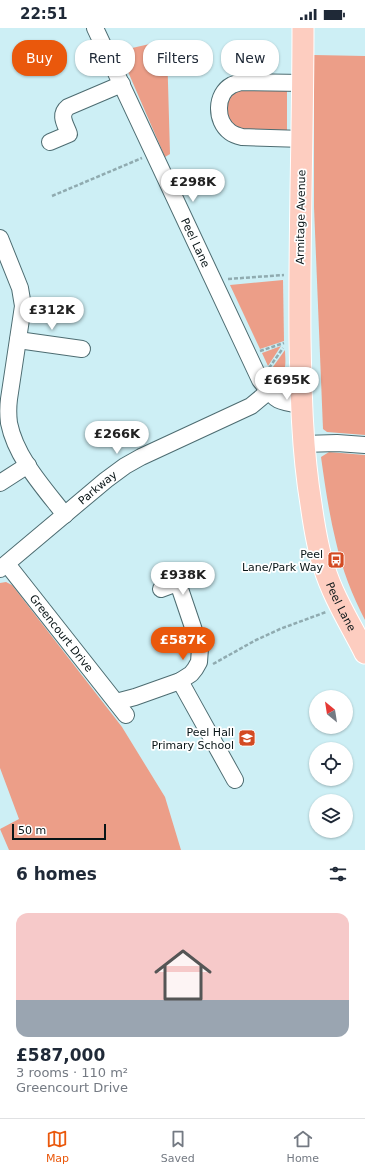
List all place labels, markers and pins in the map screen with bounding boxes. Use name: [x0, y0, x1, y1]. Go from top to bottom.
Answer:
pin: £298K: [165, 169, 221, 203]
pin: £312K: [24, 297, 80, 331]
pin: £695K: [259, 367, 315, 401]
pin: £266K: [89, 421, 145, 455]
place label: Peel Lane/Park Way: [242, 548, 323, 574]
bus stop icon: Peel Lane/Park Way: [326, 550, 346, 570]
pin: £938K: [155, 562, 211, 596]
pin: £587K: [155, 627, 211, 661]
place label: Peel Hall Primary School: [151, 726, 234, 752]
school or university icon: Peel Hall Primary School: [237, 728, 257, 748]

